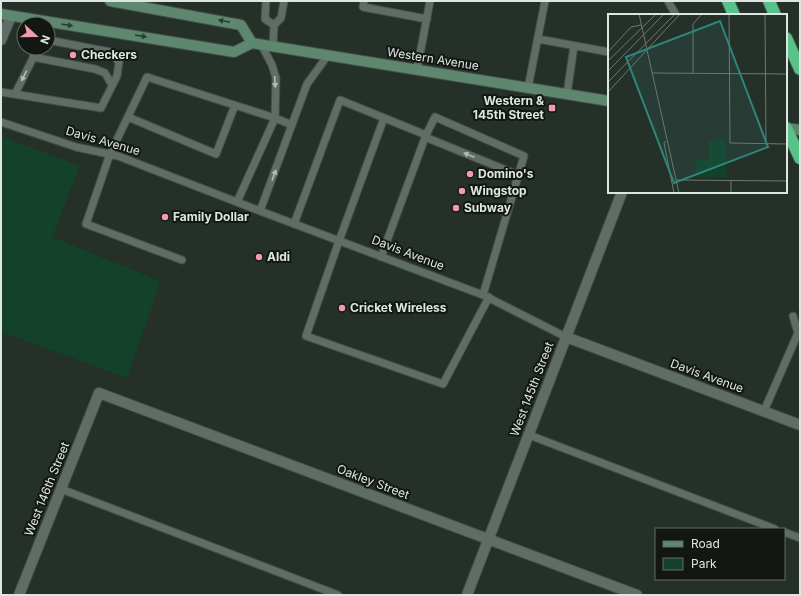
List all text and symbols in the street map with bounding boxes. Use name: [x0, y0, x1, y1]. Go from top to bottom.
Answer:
inset map: [608, 14, 787, 193]
north arrow: [16, 16, 56, 56]
one-way arrow: [218, 18, 230, 24]
one-way arrow: [61, 22, 73, 28]
text: N: [37, 33, 53, 46]
one-way arrow: [135, 34, 147, 40]
street label: Western Avenue: [386, 44, 480, 73]
place label: Checkers: [81, 47, 137, 62]
marker: Checkers: [68, 50, 78, 60]
one-way arrow: [21, 70, 27, 81]
one-way arrow: [272, 76, 279, 88]
place label: Western & 145th Street: [473, 93, 545, 122]
marker: Western & 145th Street: [547, 103, 557, 113]
street label: Davis Avenue: [64, 123, 142, 158]
one-way arrow: [462, 152, 474, 158]
place label: Domino's: [478, 166, 534, 181]
one-way arrow: [271, 168, 277, 180]
marker: Domino's: [465, 169, 475, 179]
place label: Wingstop: [470, 183, 527, 198]
marker: Wingstop: [457, 186, 467, 196]
place label: Subway: [464, 200, 512, 215]
marker: Subway: [451, 203, 461, 213]
place label: Family Dollar: [173, 209, 249, 224]
marker: Family Dollar: [160, 212, 170, 222]
street label: Davis Avenue: [370, 232, 447, 273]
place label: Aldi: [267, 249, 290, 264]
marker: Aldi: [254, 252, 264, 262]
place label: Cricket Wireless: [350, 300, 447, 315]
marker: Cricket Wireless: [337, 303, 347, 313]
street label: West 145th Street: [507, 339, 556, 438]
street label: Davis Avenue: [669, 355, 746, 396]
street label: West 146th Street: [21, 439, 72, 538]
street label: Oakley Street: [335, 461, 411, 502]
legend: [655, 528, 785, 580]
text: Road: [691, 536, 720, 551]
text: Park: [691, 556, 717, 571]

